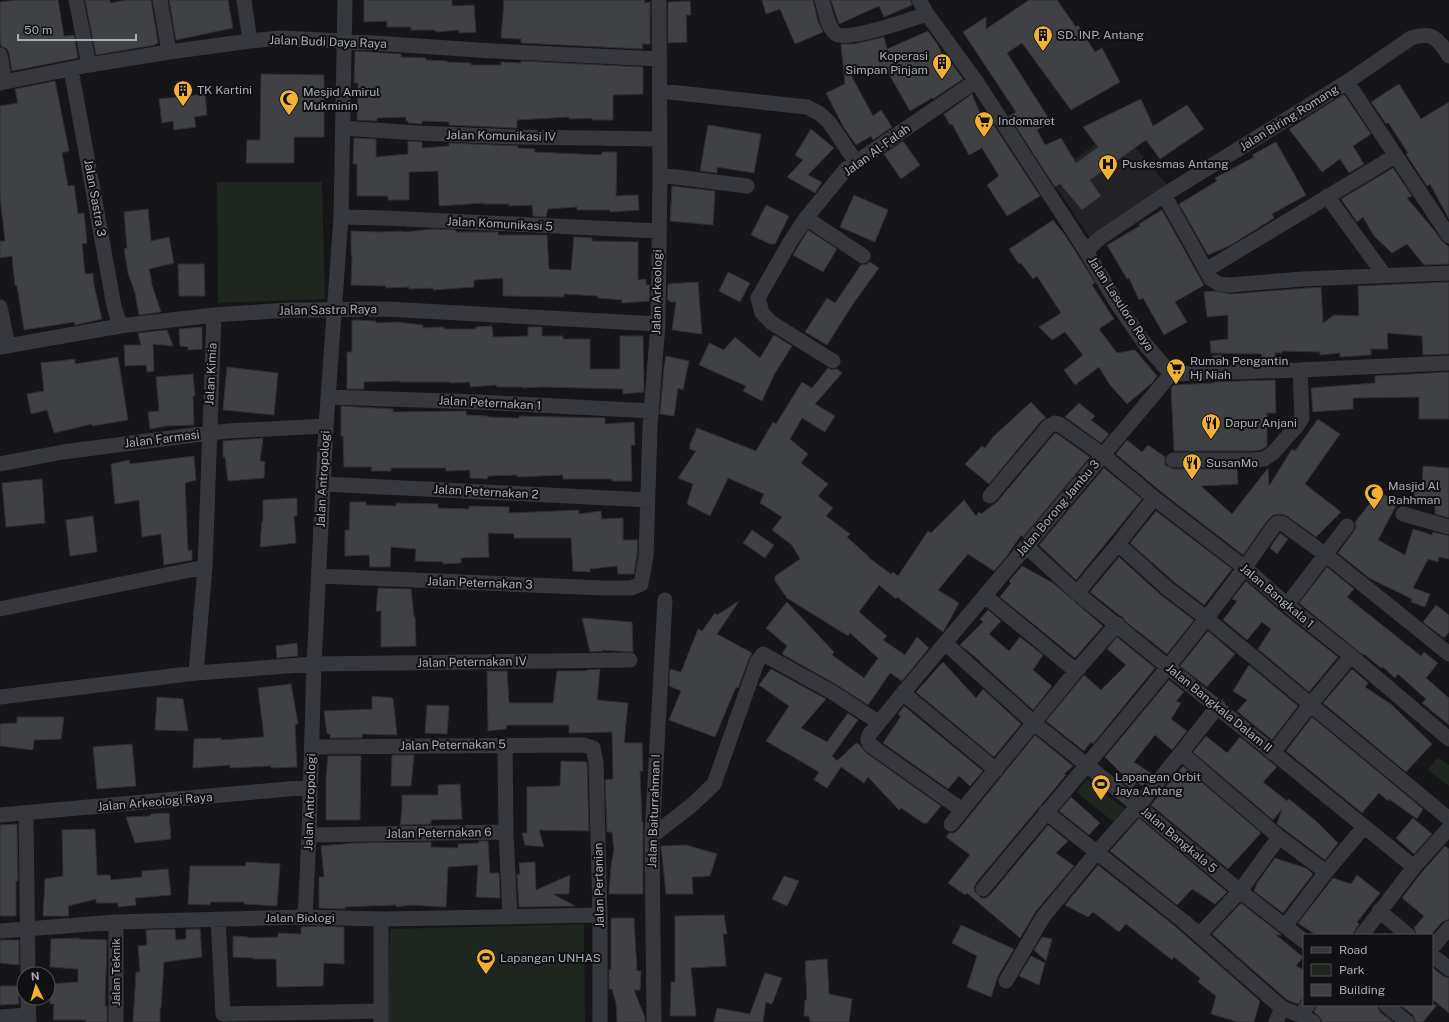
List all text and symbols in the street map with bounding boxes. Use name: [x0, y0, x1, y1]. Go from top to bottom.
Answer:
scale bar: [18, 16, 136, 42]
text: 50 m: [24, 23, 52, 37]
building icon: SD. INP. Antang: [1032, 24, 1054, 52]
place label: SD. INP. Antang: [1057, 28, 1144, 42]
street label: Jalan Budi Daya Raya: [269, 33, 387, 51]
place label: Koperasi Simpan Pinjam: [845, 49, 928, 77]
building icon: Koperasi Simpan Pinjam: [931, 52, 953, 80]
building icon: TK Kartini: [172, 79, 194, 107]
street label: Jalan Biring Romang: [1237, 82, 1341, 154]
place label: TK Kartini: [197, 83, 252, 97]
place label: Mesjid Amirul Mukminin: [303, 85, 380, 113]
mosque icon: Mesjid Amirul Mukminin: [278, 88, 300, 116]
supermarket icon: Indomaret: [973, 110, 995, 138]
place label: Indomaret: [998, 114, 1055, 128]
street label: Jalan Al-Falah: [841, 121, 913, 179]
street label: Jalan Komunikasi IV: [446, 128, 556, 144]
hospital icon: Puskesmas Antang: [1097, 153, 1119, 181]
place label: Puskesmas Antang: [1122, 157, 1229, 171]
street label: Jalan Sastra 3: [81, 158, 109, 238]
street label: Jalan Komunikasi 5: [447, 214, 554, 234]
street label: Jalan Arkeologi: [649, 249, 665, 335]
street label: Jalan Lasuloro Raya: [1085, 254, 1157, 354]
street label: Jalan Sastra Raya: [279, 302, 377, 318]
street label: Jalan Kimia: [202, 342, 220, 406]
place label: Rumah Pengantin Hj Niah: [1190, 354, 1288, 382]
supermarket icon: Rumah Pengantin Hj Niah: [1165, 357, 1187, 385]
street label: Jalan Peternakan 1: [438, 393, 542, 413]
restaurant icon: Dapur Anjani: [1200, 412, 1222, 440]
place label: Dapur Anjani: [1225, 416, 1297, 430]
street label: Jalan Farmasi: [124, 427, 200, 451]
street label: Jalan Antropologi: [313, 430, 333, 528]
restaurant icon: SusanMo: [1181, 452, 1203, 480]
place label: SusanMo: [1206, 456, 1258, 470]
street label: Jalan Borong Jambu 3: [1014, 457, 1102, 559]
place label: Masjid Al Rahhman: [1388, 479, 1440, 507]
street label: Jalan Peternakan 2: [433, 482, 539, 502]
mosque icon: Masjid Al Rahhman: [1363, 482, 1385, 510]
street label: Jalan Bangkala 1: [1237, 561, 1317, 631]
street label: Jalan Peternakan 3: [427, 574, 533, 592]
street label: Jalan Peternakan IV: [417, 654, 527, 670]
street label: Jalan Bangkala Dalam II: [1163, 661, 1275, 755]
street label: Jalan Peternakan 5: [400, 737, 506, 753]
street label: Jalan Antropologi: [301, 753, 319, 851]
street label: Jalan Baiturrahman I: [645, 754, 663, 868]
place label: Lapangan Orbit Jaya Antang: [1115, 770, 1201, 798]
sports icon: Lapangan Orbit Jaya Antang: [1090, 773, 1112, 801]
street label: Jalan Arkeologi Raya: [97, 790, 213, 814]
street label: Jalan Bangkala 5: [1138, 804, 1220, 876]
street label: Jalan Peternakan 6: [386, 825, 492, 841]
street label: Jalan Pertanian: [591, 842, 607, 928]
street label: Jalan Biologi: [265, 911, 335, 925]
legend: [1303, 934, 1433, 1006]
street label: Jalan Teknik: [109, 938, 123, 1006]
text: Road: [1339, 943, 1367, 957]
sports icon: Lapangan UNHAS: [475, 947, 497, 975]
place label: Lapangan UNHAS: [500, 951, 601, 965]
text: Park: [1339, 963, 1365, 977]
north arrow: [16, 966, 56, 1006]
text: N: [30, 970, 40, 982]
text: Building: [1339, 983, 1385, 997]

